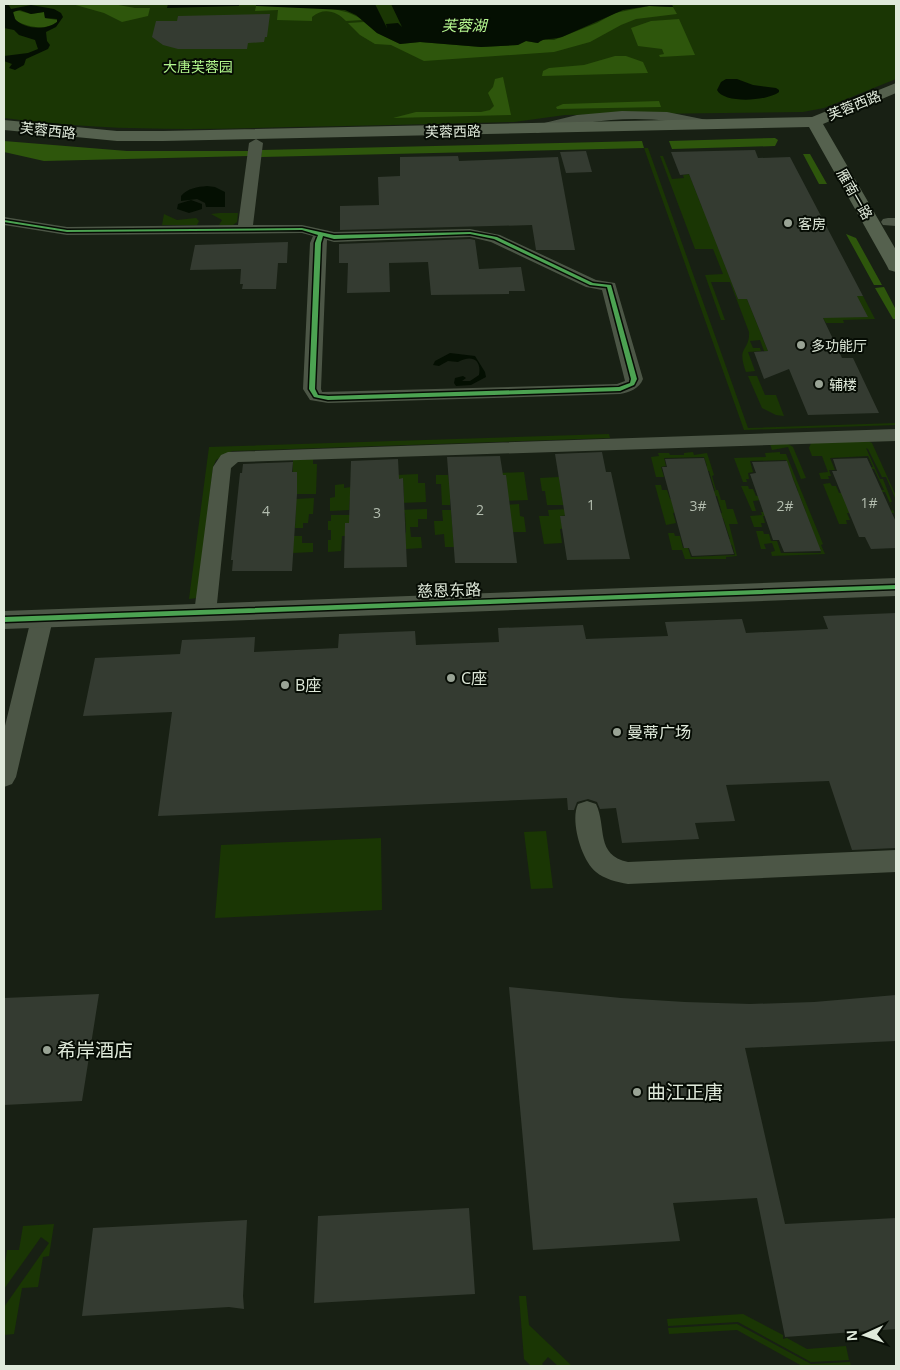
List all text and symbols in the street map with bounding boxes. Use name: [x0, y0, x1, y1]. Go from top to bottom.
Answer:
water label: 芙蓉湖: [441, 15, 488, 35]
park label: 大唐芙蓉园: [163, 57, 233, 76]
street label: 芙蓉西路: [824, 86, 884, 124]
street label: 芙蓉西路: [19, 118, 77, 142]
street label: 芙蓉西路: [425, 121, 481, 141]
street label: 雁南一路: [833, 165, 877, 223]
place label: 客房: [798, 214, 826, 233]
marker: 客房: [782, 217, 794, 229]
place label: 多功能厅: [811, 336, 867, 355]
marker: 多功能厅: [795, 339, 807, 351]
place label: 辅楼: [829, 375, 857, 394]
marker: 辅楼: [813, 378, 825, 390]
house number: 1#: [860, 493, 878, 512]
house number: 1: [587, 495, 595, 514]
house number: 3#: [689, 496, 707, 515]
house number: 2#: [776, 496, 794, 515]
house number: 2: [476, 500, 484, 519]
house number: 4: [262, 501, 270, 520]
house number: 3: [373, 503, 381, 522]
street label: 慈恩东路: [417, 578, 481, 602]
place label: C座: [461, 667, 487, 689]
marker: C座: [445, 672, 457, 684]
place label: B座: [295, 674, 321, 696]
marker: B座: [279, 679, 291, 691]
place label: 曼蒂广场: [627, 721, 691, 743]
marker: 曼蒂广场: [611, 726, 623, 738]
place label: 希岸酒店: [57, 1037, 133, 1063]
marker: 希岸酒店: [41, 1044, 53, 1056]
place label: 曲江正唐: [647, 1079, 723, 1105]
marker: 曲江正唐: [631, 1086, 643, 1098]
north arrow: [840, 1310, 890, 1360]
text: N: [842, 1330, 861, 1342]

